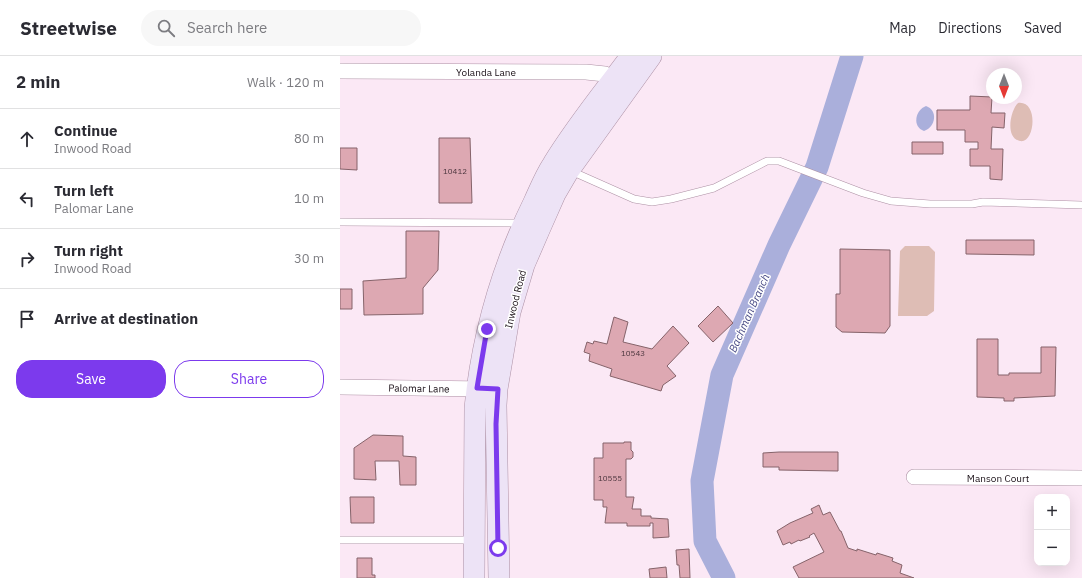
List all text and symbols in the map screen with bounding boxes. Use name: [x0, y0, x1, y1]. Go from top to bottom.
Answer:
search box: [141, 10, 421, 46]
text: Streetwise: [20, 16, 117, 40]
icon: search: [155, 17, 177, 39]
text: Search here: [187, 18, 267, 37]
text: Map: [889, 19, 916, 37]
text: Directions: [938, 19, 1002, 37]
text: Saved: [1024, 19, 1062, 37]
street label: Yolanda Lane: [456, 66, 516, 79]
north arrow: [986, 68, 1022, 104]
text: 2 min: [16, 71, 60, 93]
text: Walk · 120 m: [247, 74, 324, 91]
text: Continue: [54, 121, 118, 140]
icon: ahead: [16, 128, 38, 150]
text: 80 m: [294, 130, 324, 147]
text: Inwood Road: [54, 140, 132, 157]
house number: 10412: [443, 166, 467, 176]
text: Turn left: [54, 181, 114, 200]
icon: left: [16, 188, 38, 210]
text: 10 m: [294, 190, 324, 207]
text: Palomar Lane: [54, 200, 134, 217]
text: Turn right: [54, 241, 123, 260]
icon: right: [16, 248, 38, 270]
text: 30 m: [294, 250, 324, 267]
text: Inwood Road: [54, 260, 132, 277]
street label: Inwood Road: [502, 269, 529, 330]
water label: Bachman Branch: [725, 272, 773, 354]
icon: arrive: [16, 308, 38, 330]
text: Arrive at destination: [54, 309, 198, 328]
route end: [478, 320, 496, 338]
house number: 10543: [621, 348, 645, 358]
button: Save: [16, 360, 166, 398]
button: Share: [174, 360, 324, 398]
street label: Palomar Lane: [388, 381, 450, 396]
street label: Manson Court: [967, 472, 1030, 485]
house number: 10555: [598, 473, 622, 483]
map controls: [1034, 494, 1070, 566]
button: +: [1034, 494, 1070, 530]
button: −: [1034, 530, 1070, 566]
route start: [489, 539, 507, 557]

